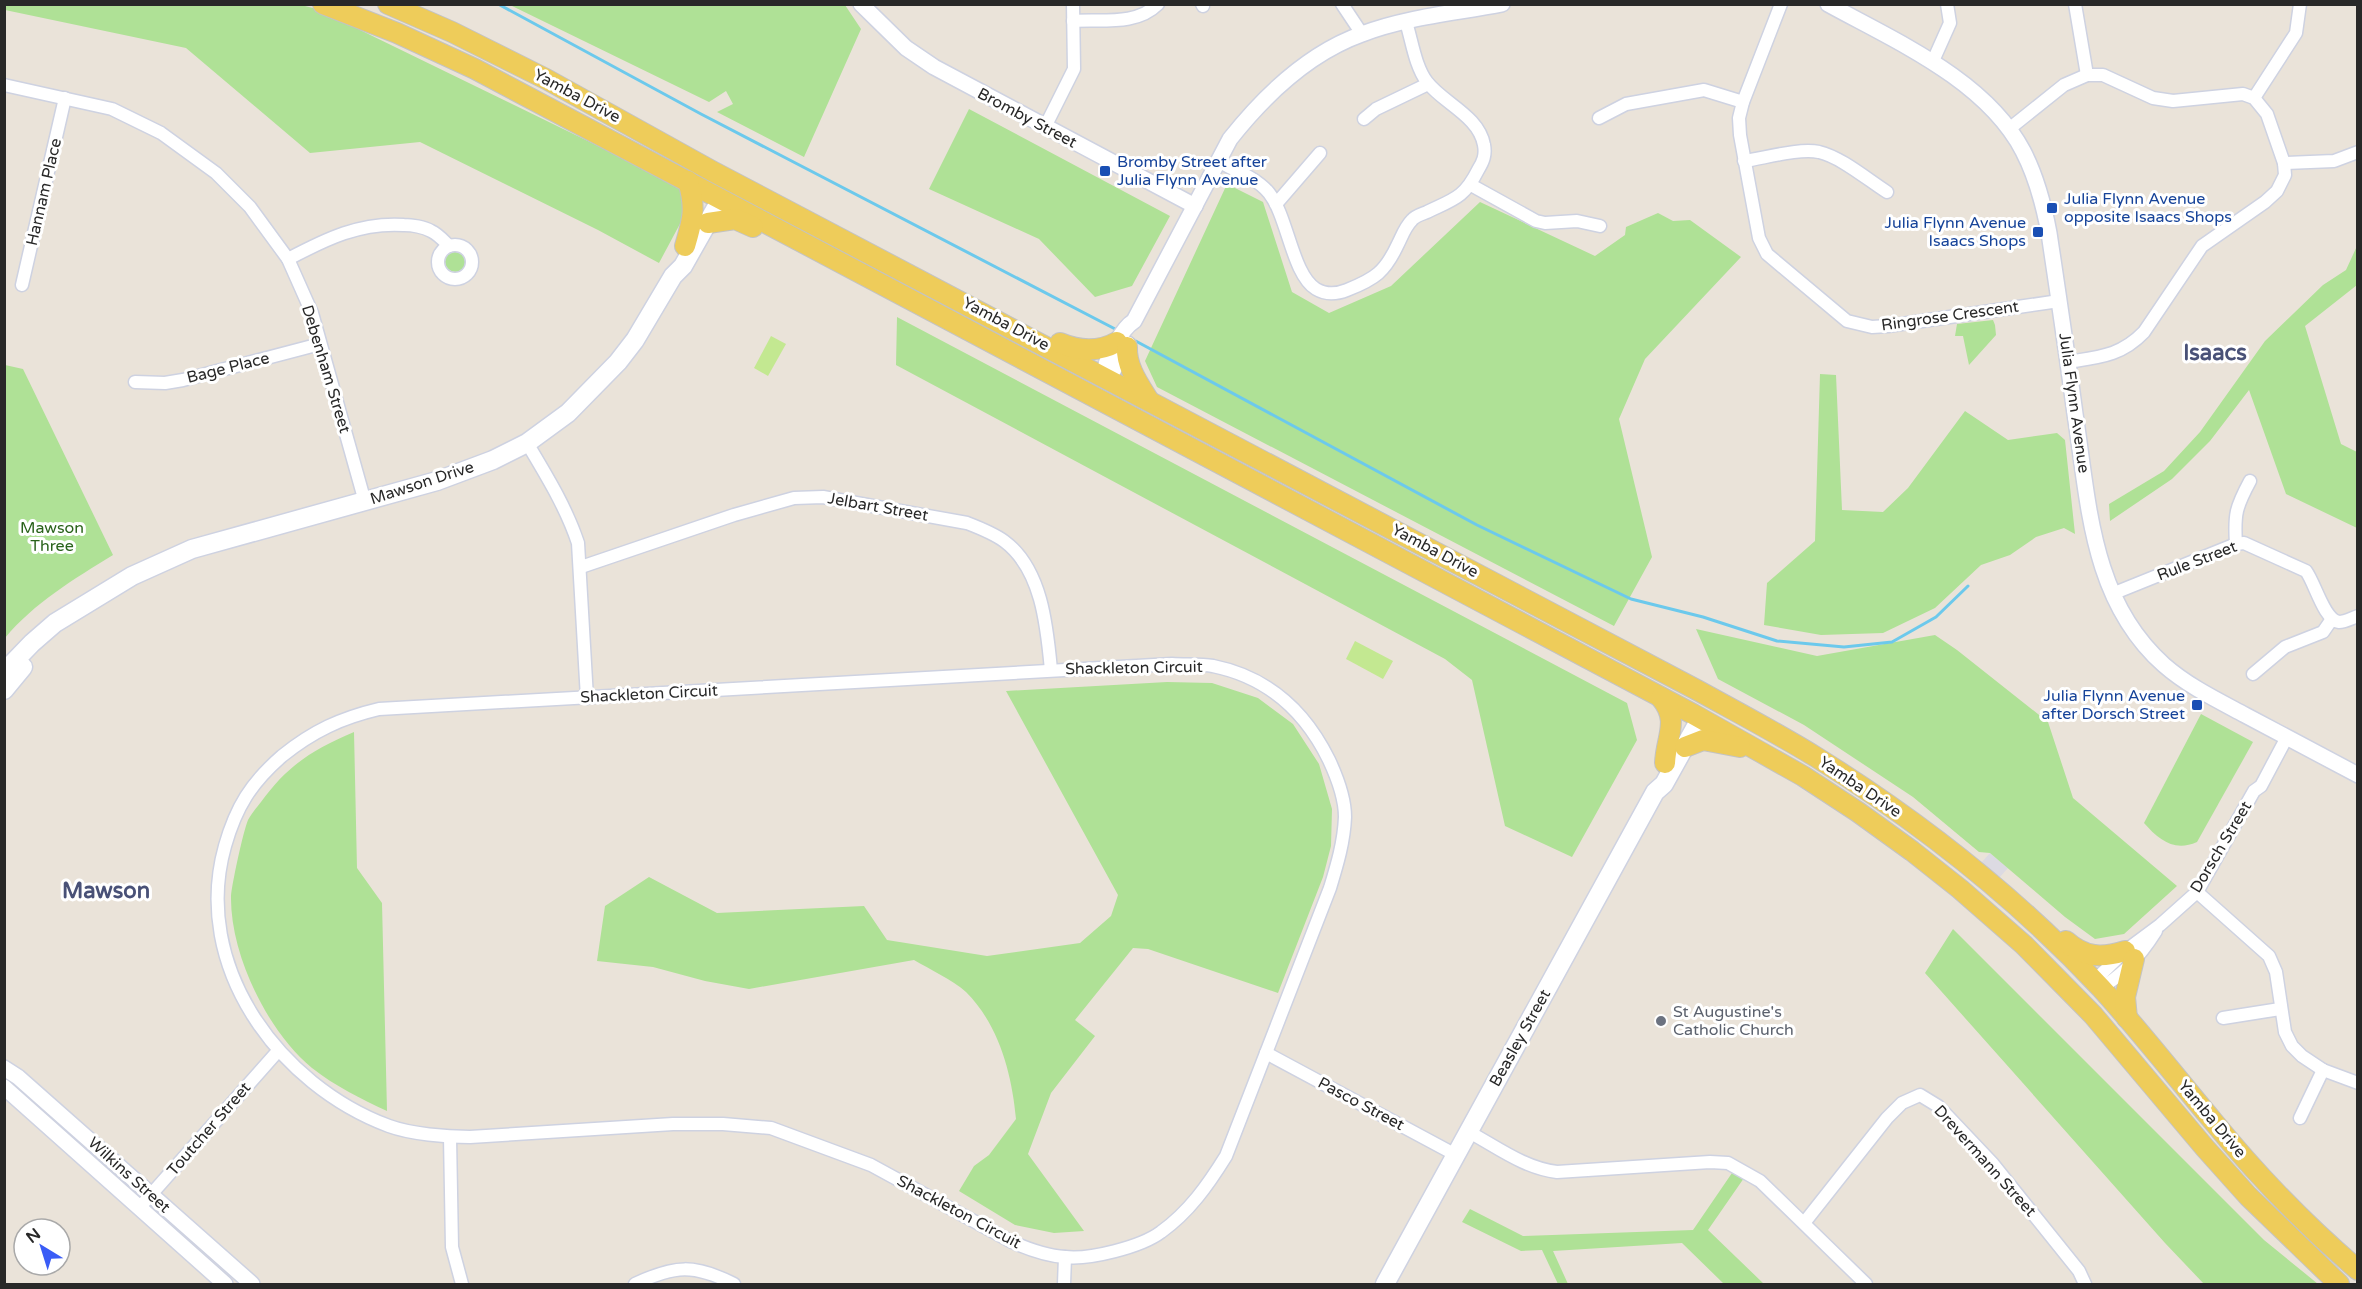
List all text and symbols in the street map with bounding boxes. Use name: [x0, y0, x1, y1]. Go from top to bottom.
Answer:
street label: Yamba Drive: [530, 65, 624, 127]
street label: Bromby Street: [974, 83, 1080, 153]
street label: Hannam Place: [22, 136, 66, 248]
place label: Bromby Street after Julia Flynn Avenue: [1117, 152, 1268, 190]
marker: Bromby Street after Julia Flynn Avenue: [1098, 164, 1112, 178]
place label: Julia Flynn Avenue opposite Isaacs Shops: [2064, 189, 2232, 227]
marker: Julia Flynn Avenue opposite Isaacs Shops: [2045, 201, 2059, 215]
place label: Julia Flynn Avenue Isaacs Shops: [1885, 213, 2026, 251]
marker: Julia Flynn Avenue Isaacs Shops: [2031, 225, 2045, 239]
street label: Yamba Drive: [959, 293, 1053, 355]
street label: Ringrose Crescent: [1880, 296, 2020, 336]
street label: Debenham Street: [297, 302, 355, 436]
street label: Julia Flynn Avenue: [2054, 332, 2094, 474]
district label: Isaacs: [2183, 340, 2247, 366]
street label: Bage Place: [185, 348, 271, 388]
street label: Mawson Drive: [368, 457, 476, 509]
street label: Jelbart Street: [826, 488, 930, 526]
park label: Mawson Three: [20, 518, 84, 556]
street label: Yamba Drive: [1388, 520, 1482, 582]
street label: Rule Street: [2154, 537, 2240, 585]
street label: Shackleton Circuit: [1065, 657, 1203, 679]
street label: Shackleton Circuit: [580, 680, 718, 708]
place label: Julia Flynn Avenue after Dorsch Street: [2042, 686, 2185, 724]
marker: Julia Flynn Avenue after Dorsch Street: [2190, 698, 2204, 712]
street label: Yamba Drive: [1815, 752, 1905, 822]
street label: Dorsch Street: [2186, 798, 2256, 896]
district label: Mawson: [62, 878, 150, 904]
street label: Beasley Street: [1485, 986, 1555, 1090]
place label: St Augustine's Catholic Church: [1673, 1002, 1794, 1040]
marker: St Augustine's Catholic Church: [1654, 1014, 1668, 1028]
street label: Pasco Street: [1314, 1073, 1408, 1135]
street label: Yamba Drive: [2174, 1076, 2250, 1162]
street label: Toutcher Street: [163, 1078, 255, 1180]
street label: Drevermann Street: [1930, 1101, 2040, 1221]
street label: Wilkins Street: [84, 1133, 174, 1217]
street label: Shackleton Circuit: [893, 1171, 1025, 1253]
north arrow: [12, 1217, 72, 1277]
text: N: [22, 1224, 45, 1248]

